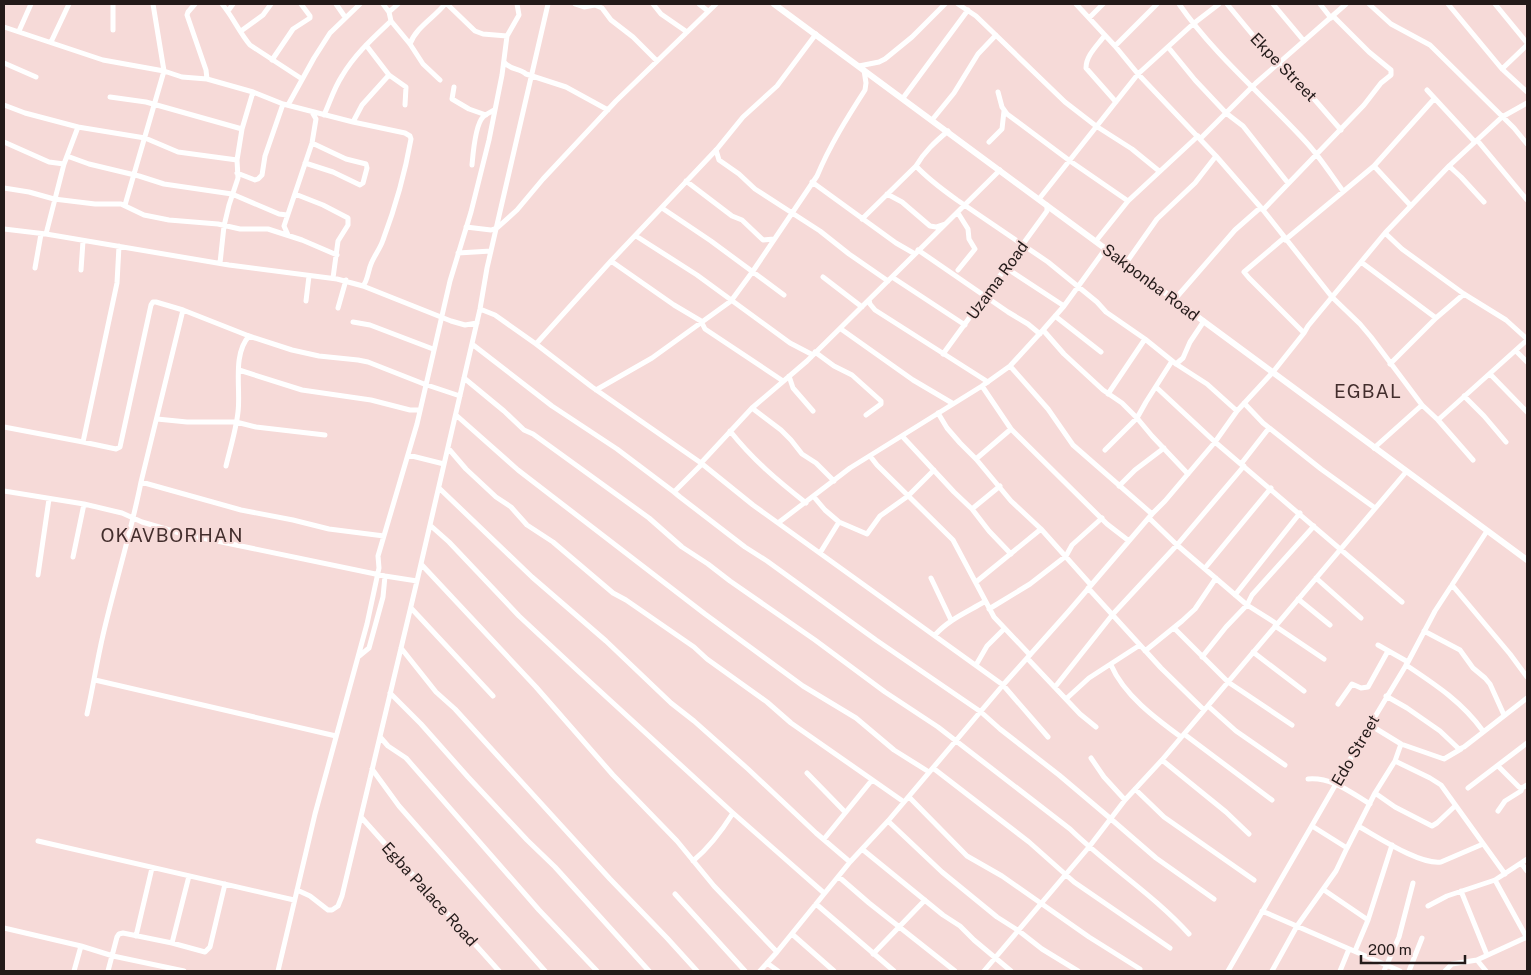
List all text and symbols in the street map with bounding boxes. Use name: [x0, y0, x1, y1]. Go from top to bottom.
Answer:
street label: Ekpe Street: [1246, 29, 1321, 106]
street label: Uzama Road: [963, 237, 1032, 323]
street label: Sakponba Road: [1099, 240, 1203, 325]
district label: EGBAL: [1334, 380, 1402, 402]
district label: OKAVBORHAN: [100, 524, 244, 546]
street label: Edo Street: [1327, 711, 1383, 789]
street label: Egba Palace Road: [378, 838, 481, 950]
scale bar: [1361, 932, 1465, 964]
text: 200 m: [1368, 941, 1412, 958]

